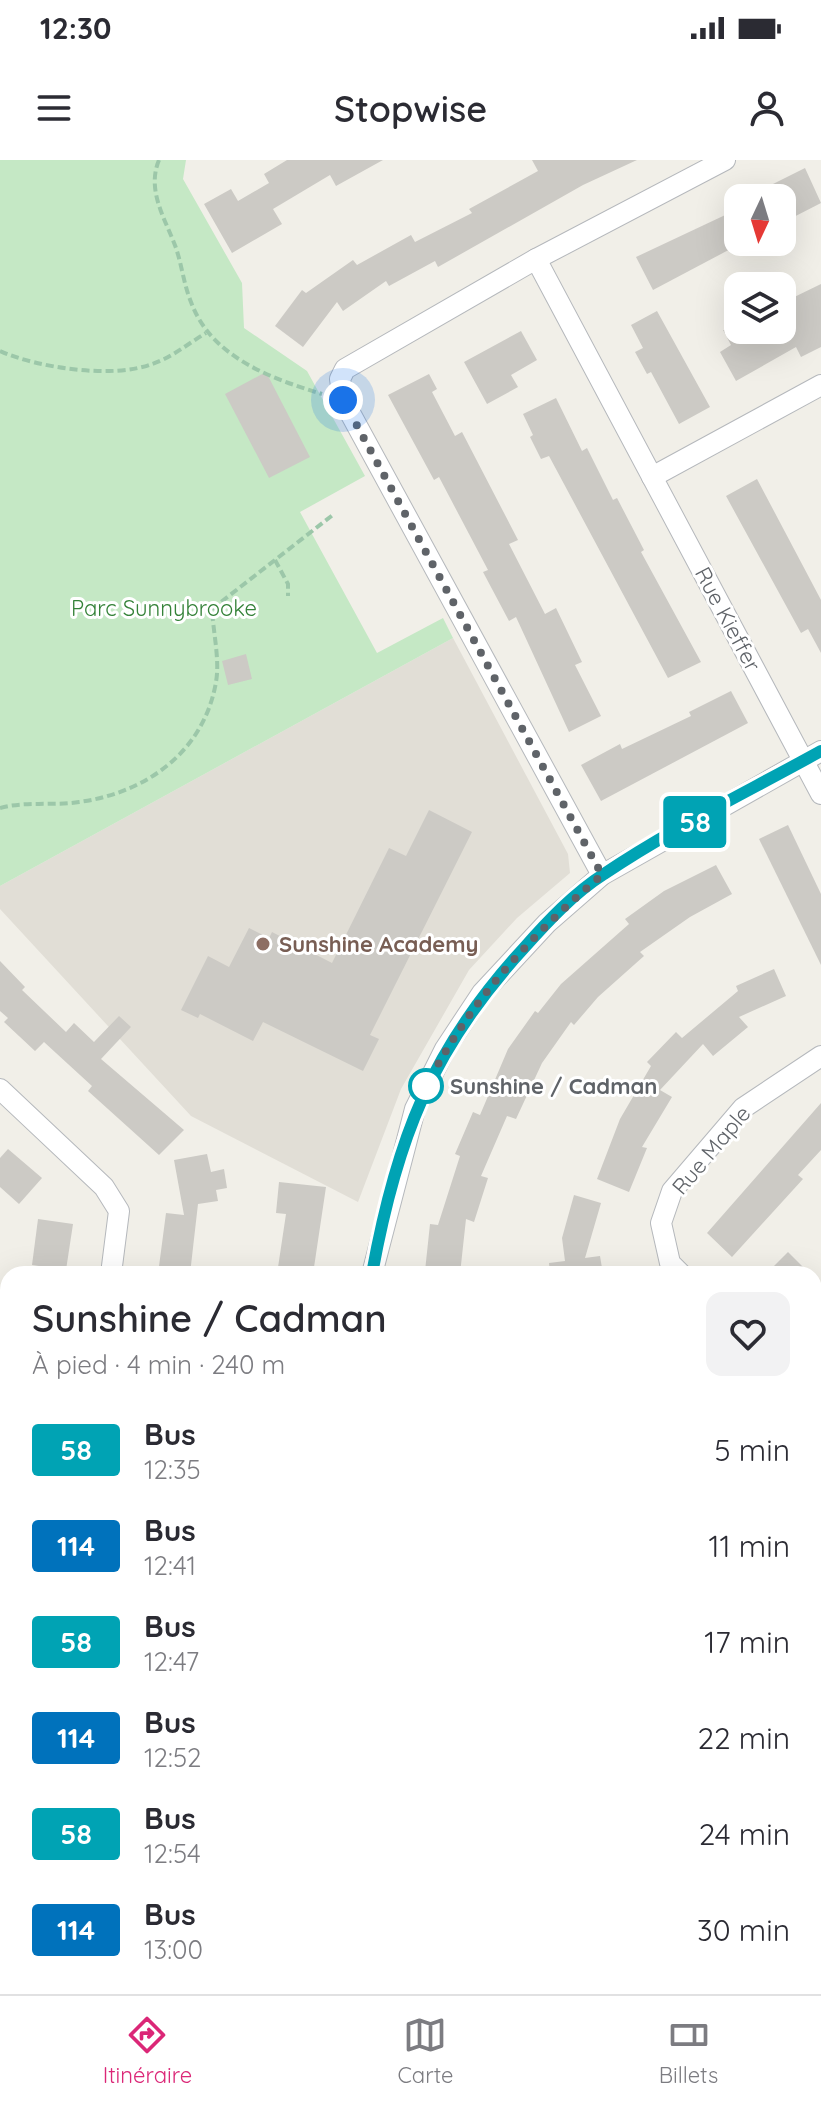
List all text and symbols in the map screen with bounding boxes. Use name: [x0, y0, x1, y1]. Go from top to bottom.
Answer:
text: 12:30: [40, 9, 111, 47]
icon: menu: [32, 86, 76, 130]
text: Stopwise: [334, 86, 487, 131]
icon: person: [745, 86, 789, 130]
north arrow: [724, 184, 796, 256]
map controls: [724, 184, 796, 344]
button: layers: [724, 272, 796, 344]
your location: [323, 380, 363, 420]
street label: Rue Kieffer: [689, 562, 767, 676]
park label: Parc Sunnybrooke: [71, 594, 257, 622]
line badge: 58: [659, 796, 731, 848]
text: 58: [679, 804, 711, 839]
place label: Sunshine Academy: [279, 930, 478, 958]
marker: Sunshine Academy: [254, 935, 272, 953]
marker: Sunshine / Cadman: [409, 1069, 443, 1103]
place label: Sunshine / Cadman: [450, 1072, 657, 1100]
street label: Rue Maple: [666, 1100, 756, 1200]
button: heart: [706, 1292, 790, 1376]
text: Sunshine / Cadman: [32, 1294, 387, 1342]
text: À pied · 4 min · 240 m: [32, 1348, 285, 1381]
text: Bus: [144, 1415, 196, 1453]
text: 5 min: [714, 1431, 790, 1469]
text: 58: [60, 1432, 92, 1467]
text: 12:35: [144, 1453, 201, 1486]
text: Bus: [144, 1511, 196, 1549]
text: 11 min: [708, 1527, 790, 1565]
text: 114: [57, 1528, 95, 1563]
text: 12:41: [144, 1549, 196, 1582]
text: Bus: [144, 1607, 196, 1645]
text: 17 min: [704, 1623, 790, 1661]
text: 58: [60, 1624, 92, 1659]
text: 12:47: [144, 1645, 199, 1678]
text: Bus: [144, 1703, 196, 1741]
text: 22 min: [697, 1719, 790, 1757]
text: 114: [57, 1720, 95, 1755]
text: 12:52: [144, 1741, 201, 1774]
text: Bus: [144, 1799, 196, 1837]
text: 24 min: [699, 1815, 790, 1853]
text: 58: [60, 1816, 92, 1851]
text: 12:54: [144, 1837, 201, 1870]
text: Bus: [144, 1895, 196, 1933]
text: 30 min: [697, 1911, 790, 1949]
text: 114: [57, 1912, 95, 1947]
text: 13:00: [144, 1933, 203, 1966]
tab: Itinéraire: [103, 2013, 192, 2089]
tab: Carte: [397, 2013, 453, 2089]
tab: Billets: [659, 2013, 718, 2089]

